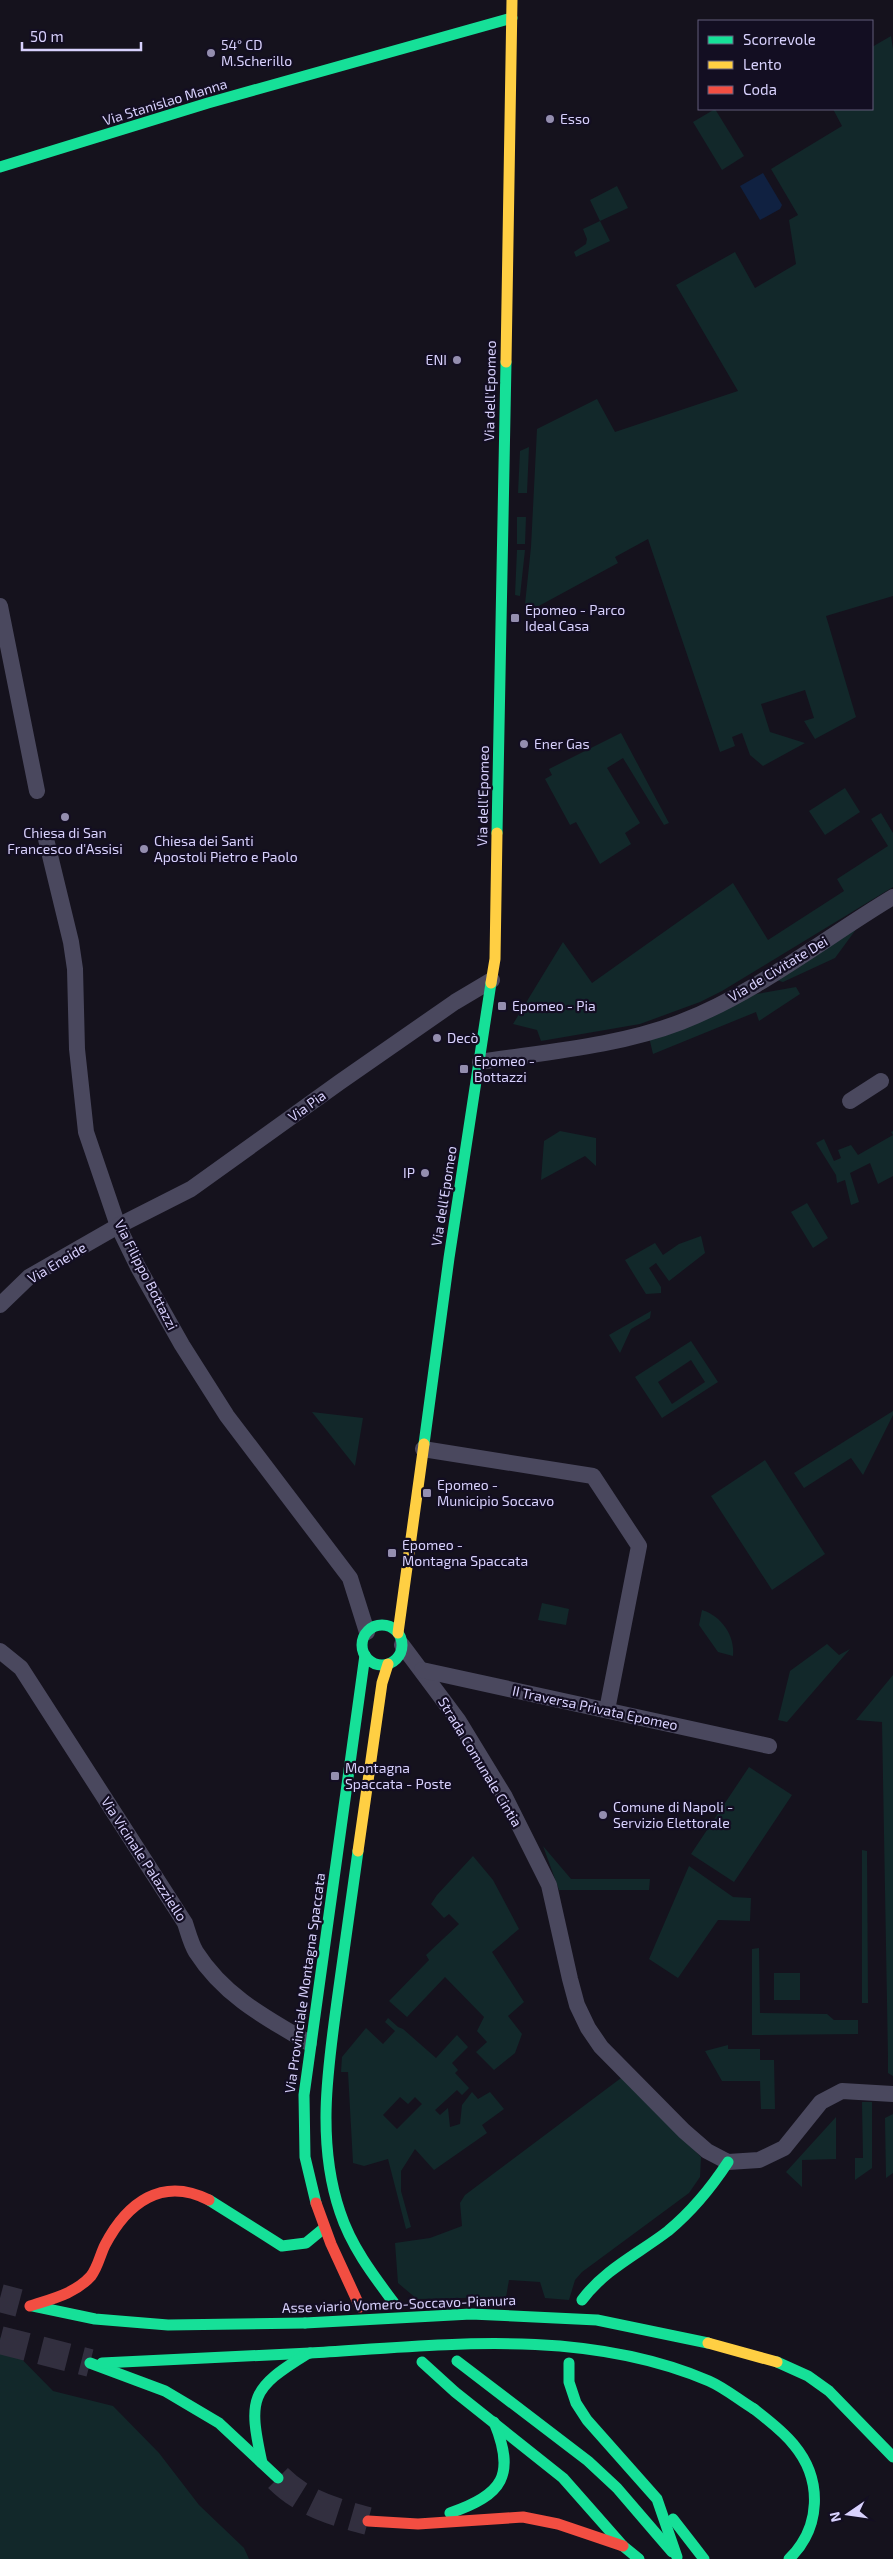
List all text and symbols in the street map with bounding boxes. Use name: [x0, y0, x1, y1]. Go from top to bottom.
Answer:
scale bar: [22, 20, 141, 52]
legend: [698, 20, 873, 110]
text: 50 m: [30, 27, 64, 45]
text: Scorrevole: [743, 30, 816, 48]
place label: 54° CD M.Scherillo: [221, 36, 292, 69]
marker: 54° CD M.Scherillo: [205, 47, 217, 59]
text: Lento: [743, 55, 782, 73]
street label: Via Stanislao Manna: [101, 75, 229, 129]
text: Coda: [743, 80, 777, 98]
place label: Esso: [560, 110, 590, 127]
marker: Esso: [544, 113, 556, 125]
street label: Via dell'Epomeo: [480, 340, 499, 442]
place label: ENI: [426, 351, 447, 368]
marker: ENI: [451, 354, 463, 366]
place label: Epomeo - Parco Ideal Casa: [525, 601, 625, 634]
marker: Epomeo - Parco Ideal Casa: [509, 612, 521, 624]
place label: Ener Gas: [534, 735, 590, 752]
marker: Ener Gas: [518, 738, 530, 750]
street label: Via dell'Epomeo: [473, 745, 492, 847]
marker: Chiesa di San Francesco d'Assisi: [59, 811, 71, 823]
place label: Chiesa di San Francesco d'Assisi: [7, 824, 123, 857]
place label: Chiesa dei Santi Apostoli Pietro e Paolo: [154, 832, 298, 865]
marker: Chiesa dei Santi Apostoli Pietro e Paolo: [138, 843, 150, 855]
street label: Via de Civitate Dei: [725, 932, 831, 1005]
place label: Epomeo - Pia: [512, 997, 596, 1014]
marker: Epomeo - Pia: [496, 1000, 508, 1012]
place label: Decò: [447, 1029, 479, 1046]
marker: Decò: [431, 1032, 443, 1044]
place label: Epomeo - Bottazzi: [474, 1052, 535, 1085]
marker: Epomeo - Bottazzi: [458, 1063, 470, 1075]
street label: Via Pia: [285, 1086, 329, 1125]
street label: Via dell'Epomeo: [427, 1145, 460, 1247]
place label: IP: [403, 1164, 415, 1181]
marker: IP: [419, 1167, 431, 1179]
street label: Via Filippo Bottazzi: [111, 1217, 182, 1333]
street label: Via Eneide: [24, 1238, 89, 1287]
place label: Epomeo - Municipio Soccavo: [437, 1476, 554, 1509]
marker: Epomeo - Municipio Soccavo: [421, 1487, 433, 1499]
place label: Epomeo - Montagna Spaccata: [402, 1536, 528, 1569]
marker: Epomeo - Montagna Spaccata: [386, 1547, 398, 1559]
street label: II Traversa Privata Epomeo: [511, 1682, 679, 1733]
street label: Strada Comunale Cintia: [435, 1694, 526, 1830]
place label: Montagna Spaccata - Poste: [345, 1759, 452, 1792]
marker: Montagna Spaccata - Poste: [329, 1770, 341, 1782]
street label: Via Vicinale Palazziello: [98, 1793, 191, 1924]
place label: Comune di Napoli - Servizio Elettorale: [613, 1798, 733, 1831]
marker: Comune di Napoli - Servizio Elettorale: [597, 1809, 609, 1821]
street label: Via Provinciale Montagna Spaccata: [281, 1872, 328, 2094]
street label: Asse viario Vomero-Soccavo-Pianura: [282, 2291, 516, 2316]
north arrow: [823, 2489, 873, 2539]
text: N: [825, 2510, 844, 2524]

